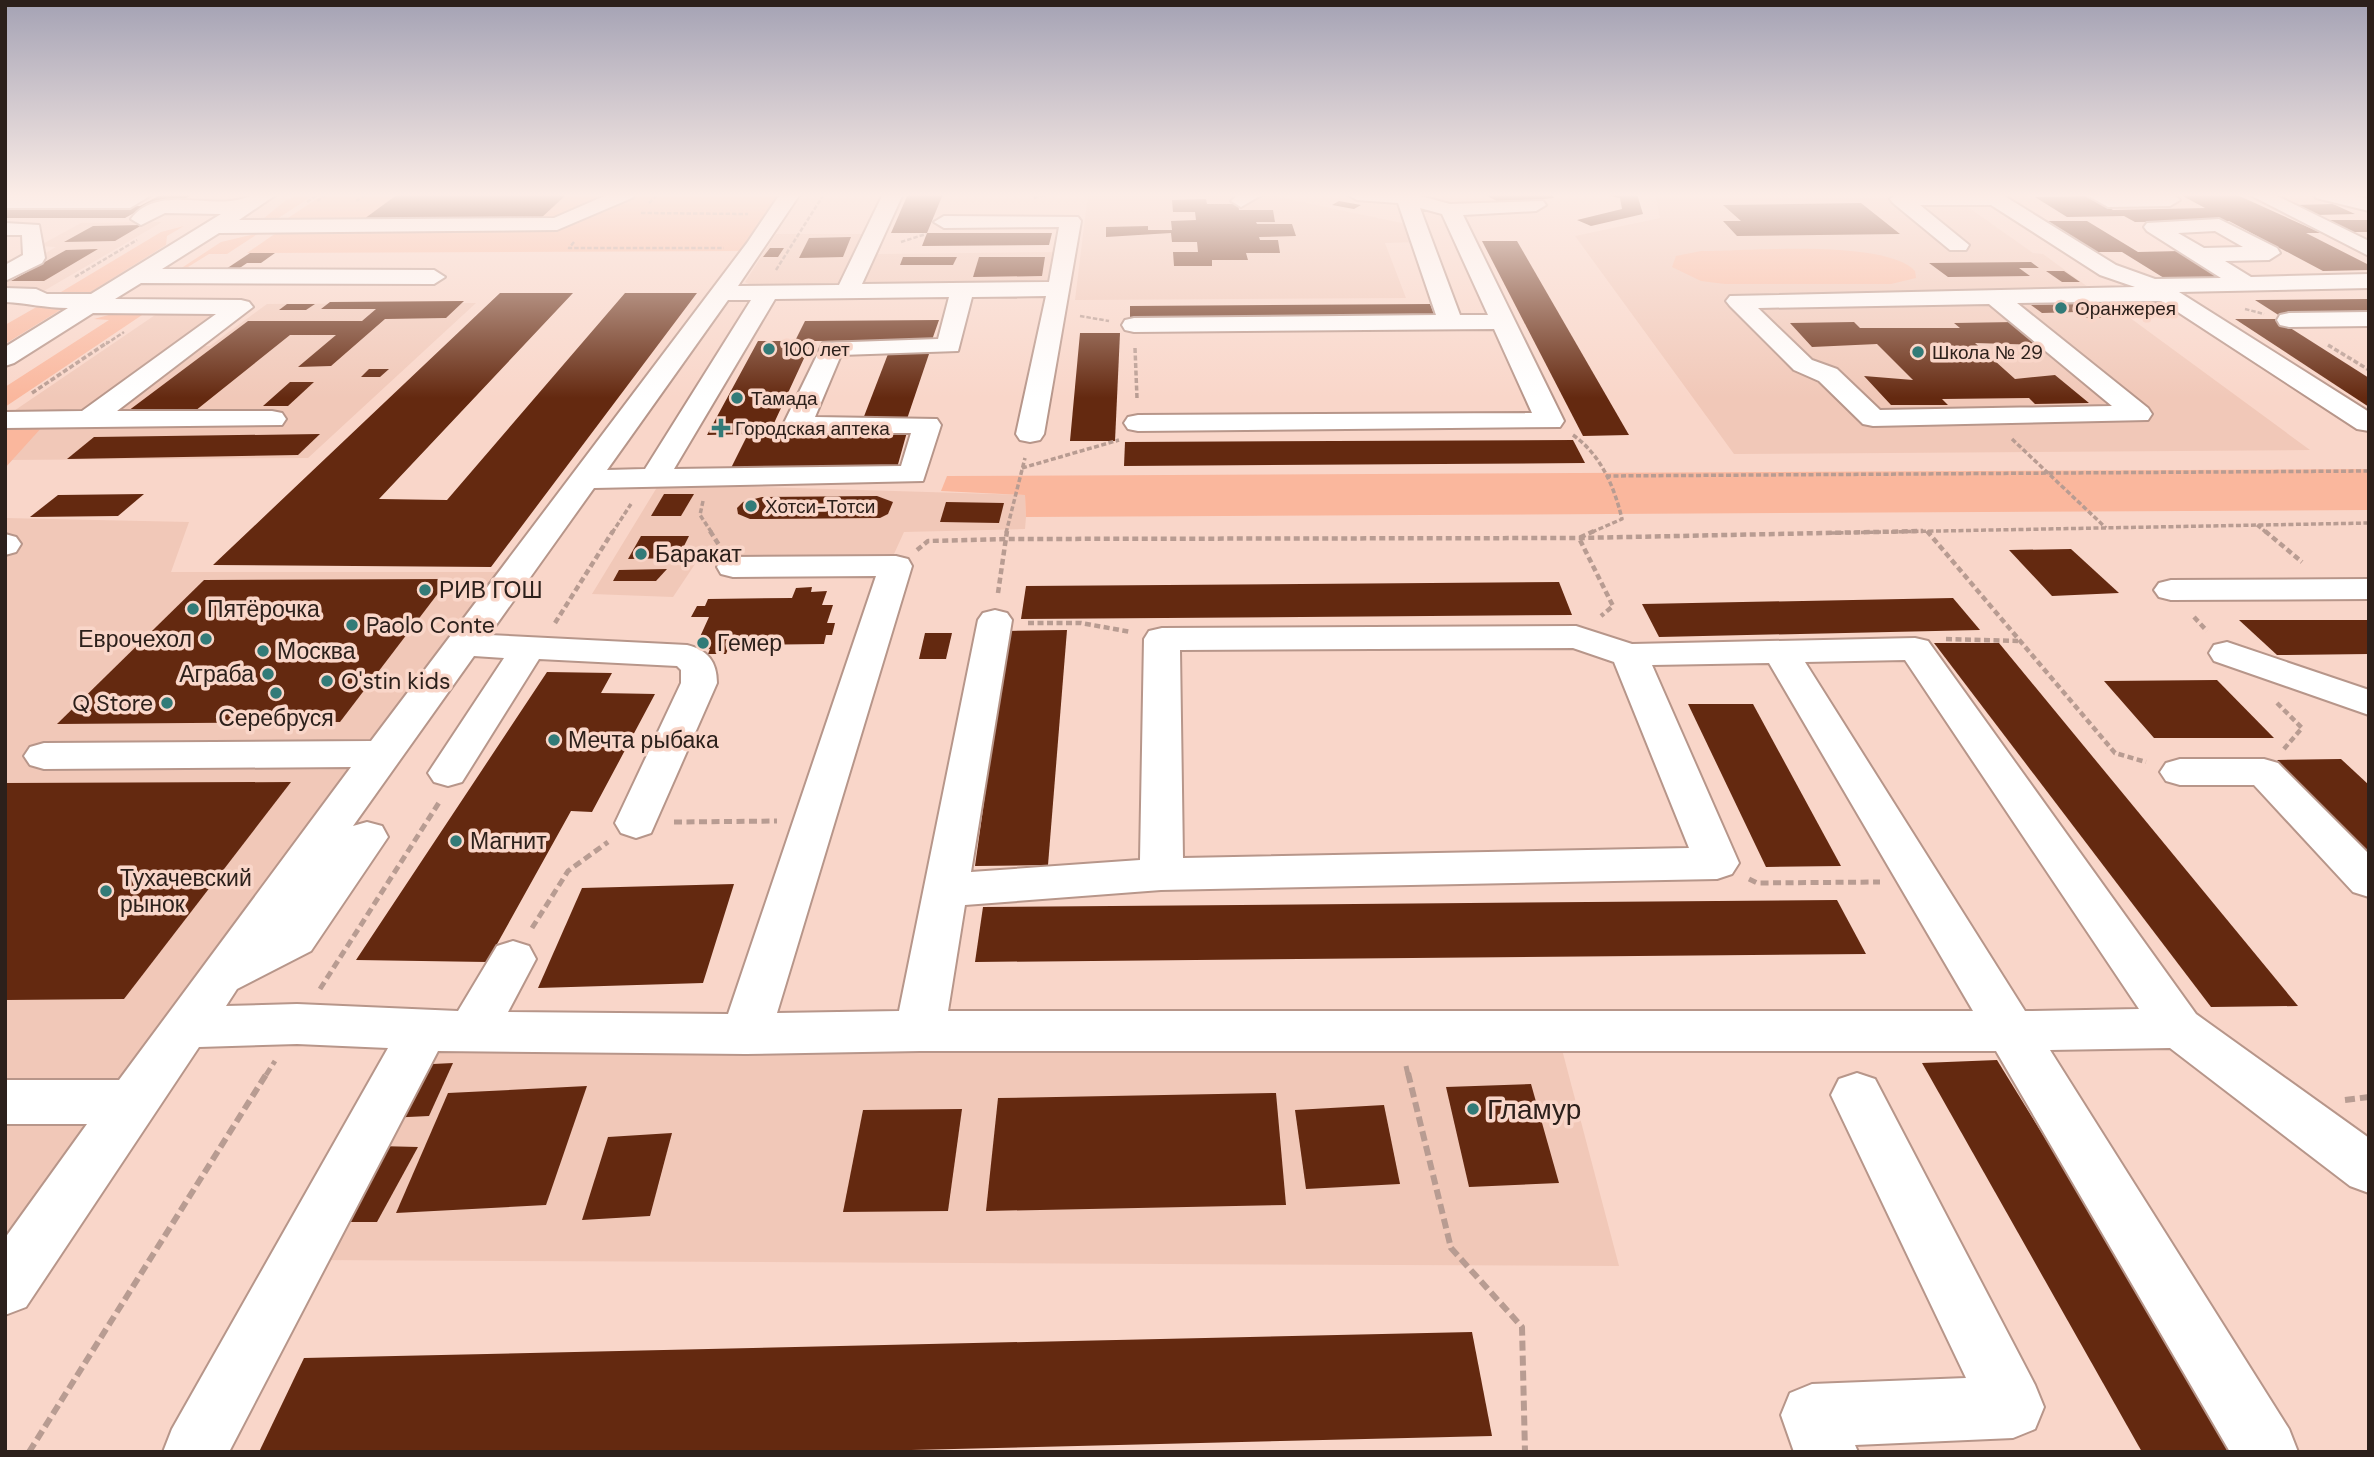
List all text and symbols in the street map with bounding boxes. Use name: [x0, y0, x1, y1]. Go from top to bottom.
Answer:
place label: Оранжерея: [2075, 296, 2176, 321]
marker: Оранжерея: [2053, 300, 2069, 316]
place label: 100 лет: [783, 337, 850, 362]
place label: Школа № 29: [1932, 340, 2043, 365]
marker: 100 лет: [761, 341, 777, 357]
marker: Школа № 29: [1910, 344, 1926, 360]
place label: Тамада: [751, 386, 818, 411]
marker: Тамада: [729, 390, 745, 406]
place label: Городская аптека: [735, 416, 890, 441]
marker: Городская аптека: [713, 420, 729, 436]
place label: Хотси-Тотси: [765, 494, 875, 519]
marker: Хотси-Тотси: [743, 498, 759, 514]
place label: Баракат: [655, 539, 742, 569]
marker: Баракат: [633, 546, 649, 562]
place label: РИВ ГОШ: [439, 575, 542, 605]
marker: РИВ ГОШ: [417, 582, 433, 598]
place label: Пятёрочка: [207, 594, 320, 624]
marker: Пятёрочка: [185, 601, 201, 617]
place label: Paolo Conte: [366, 610, 495, 640]
marker: Paolo Conte: [344, 617, 360, 633]
place label: Еврочехол: [78, 624, 192, 654]
place label: Гемер: [717, 628, 782, 658]
marker: Еврочехол: [198, 631, 214, 647]
marker: Гемер: [695, 635, 711, 651]
place label: Москва: [277, 636, 356, 666]
marker: Москва: [255, 643, 271, 659]
place label: Аграба: [179, 659, 254, 689]
marker: Аграба: [260, 666, 276, 682]
place label: O'stin kids: [341, 666, 450, 696]
marker: O'stin kids: [319, 673, 335, 689]
marker: Серебруся: [268, 685, 284, 701]
place label: Q Store: [72, 688, 153, 718]
marker: Q Store: [159, 695, 175, 711]
place label: Серебруся: [218, 703, 334, 733]
place label: Мечта рыбака: [568, 725, 719, 755]
marker: Мечта рыбака: [546, 732, 562, 748]
place label: Магнит: [470, 826, 547, 856]
marker: Магнит: [448, 833, 464, 849]
place label: Тухачевский рынок: [120, 863, 252, 919]
marker: Тухачевский рынок: [98, 883, 114, 899]
place label: Гламур: [1487, 1091, 1581, 1128]
marker: Гламур: [1465, 1101, 1481, 1117]

